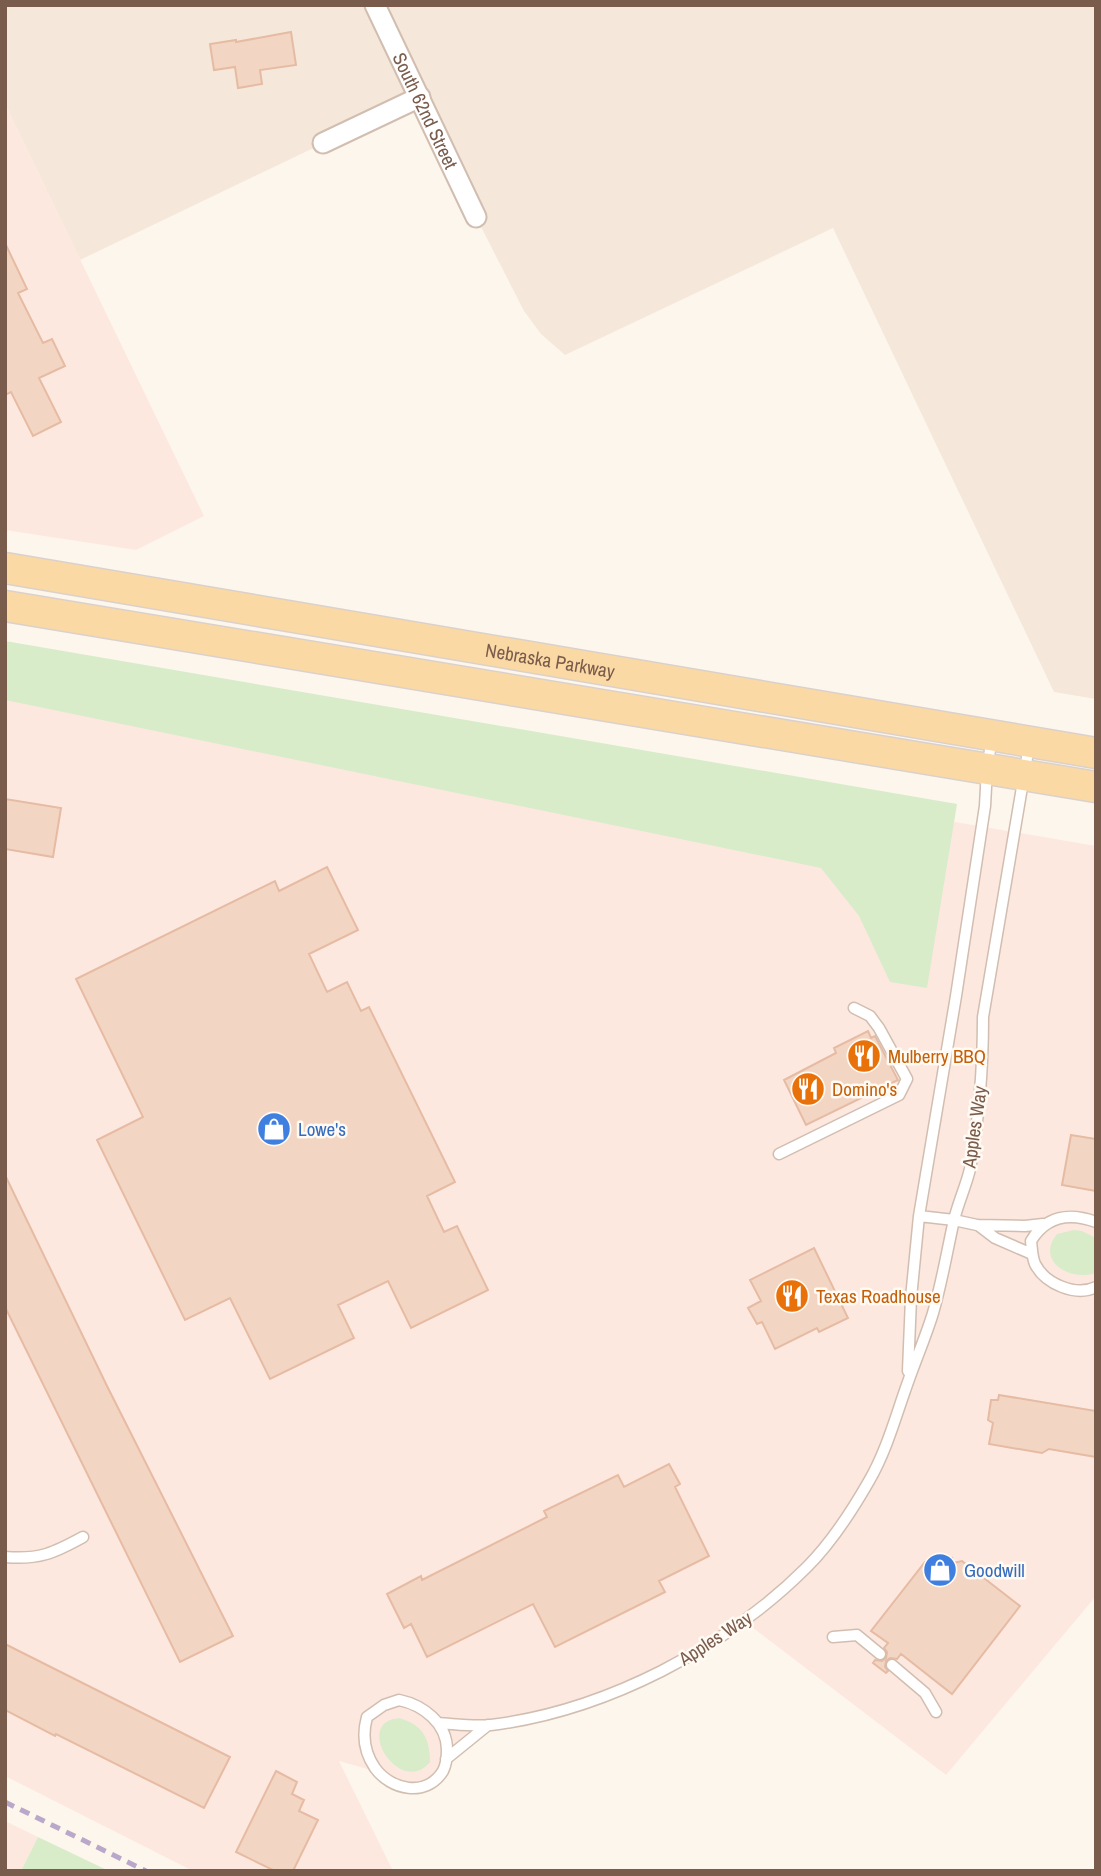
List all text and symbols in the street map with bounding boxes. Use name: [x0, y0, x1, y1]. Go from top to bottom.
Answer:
street label: South 62nd Street: [387, 48, 464, 174]
street label: Nebraska Parkway: [484, 637, 617, 684]
restaurant icon: Mulberry BBQ: [845, 1037, 883, 1075]
place label: Mulberry BBQ: [888, 1043, 986, 1069]
restaurant icon: Domino's: [789, 1070, 827, 1108]
place label: Domino's: [832, 1076, 898, 1102]
street label: Apples Way: [955, 1084, 993, 1171]
shop icon: Lowe's: [255, 1110, 293, 1148]
place label: Lowe's: [298, 1116, 346, 1142]
restaurant icon: Texas Roadhouse: [773, 1277, 811, 1315]
place label: Texas Roadhouse: [816, 1283, 941, 1309]
shop icon: Goodwill: [921, 1551, 959, 1589]
place label: Goodwill: [964, 1557, 1025, 1583]
street label: Apples Way: [672, 1605, 757, 1672]

